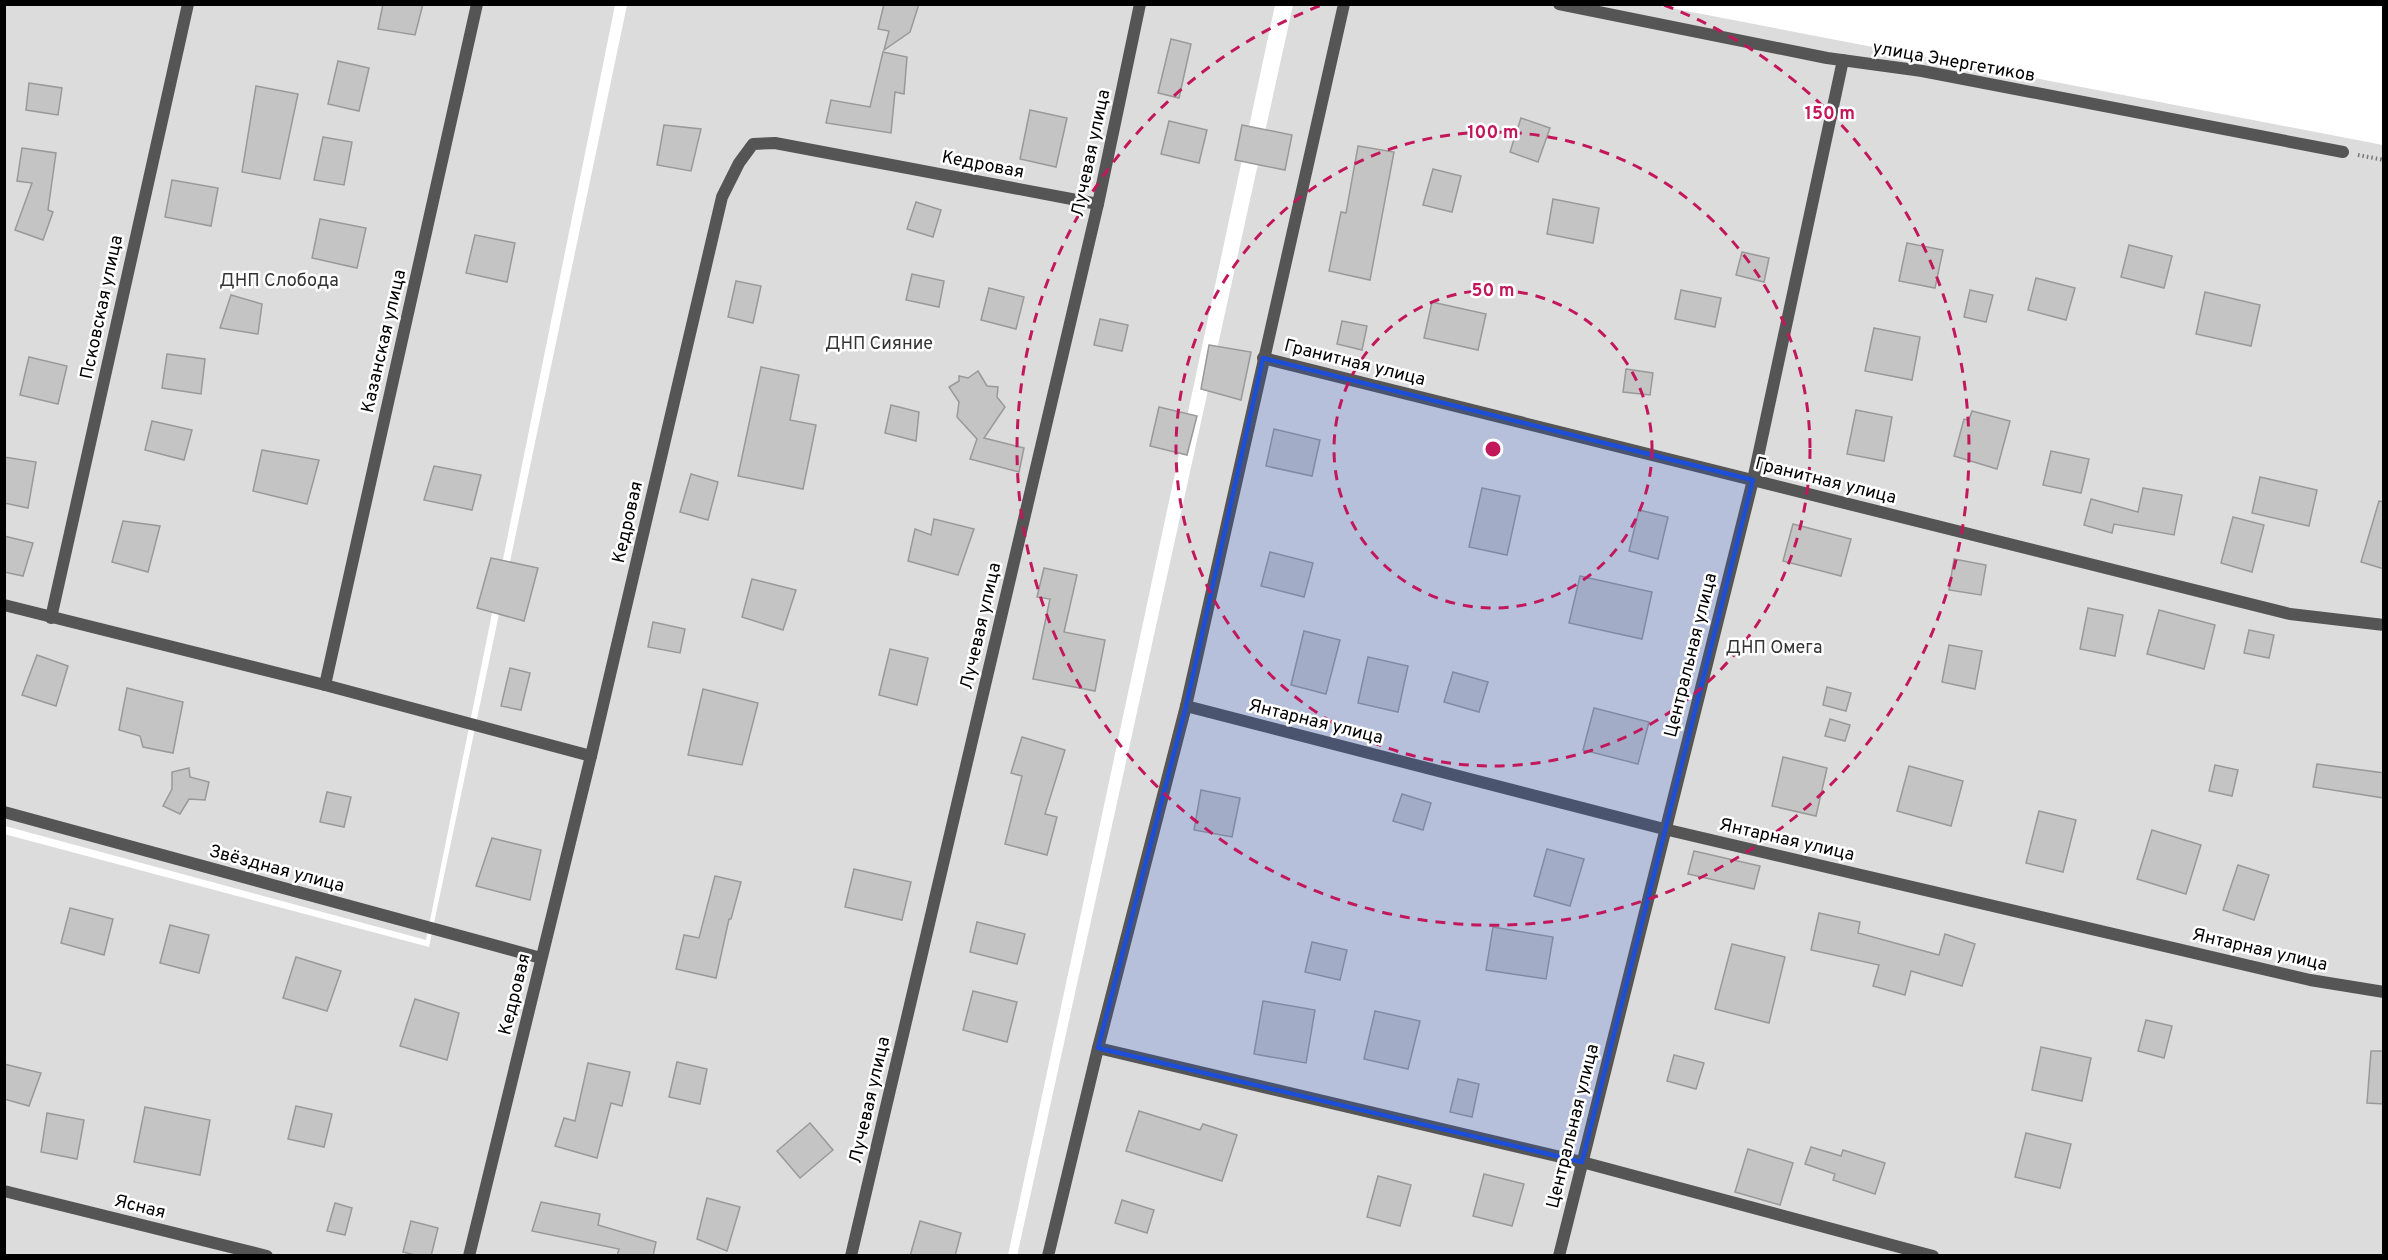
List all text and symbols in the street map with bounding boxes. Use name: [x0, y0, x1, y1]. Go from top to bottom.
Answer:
street label: улица Энергетиков: [1870, 37, 2037, 88]
street label: Лучевая улица: [1067, 87, 1116, 219]
text: 150 m: [1805, 103, 1855, 126]
text: 100 m: [1467, 122, 1519, 145]
street label: Кедровая: [940, 146, 1026, 185]
street label: Псковская улица: [76, 233, 129, 382]
street label: Казанская улица: [357, 267, 412, 415]
park label: ДНП Слобода: [219, 270, 339, 293]
text: 50 m: [1471, 280, 1515, 303]
park label: ДНП Сияние: [825, 333, 933, 356]
street label: Гранитная улица: [1282, 335, 1428, 392]
centre of rings: [1483, 439, 1503, 459]
street label: Гранитная улица: [1753, 453, 1899, 510]
street label: Кедровая: [608, 479, 649, 566]
street label: Лучевая улица: [956, 561, 1007, 692]
street label: Центральная улица: [1660, 571, 1723, 740]
park label: ДНП Омега: [1726, 637, 1822, 660]
street label: Янтарная улица: [1246, 695, 1385, 750]
street label: Янтарная улица: [1717, 814, 1857, 867]
street label: Звёздная улица: [206, 840, 347, 899]
street label: Янтарная улица: [2190, 924, 2330, 977]
street label: Кедровая: [494, 951, 537, 1038]
street label: Лучевая улица: [845, 1035, 896, 1166]
street label: Центральная улица: [1542, 1042, 1605, 1211]
street label: Ясная: [111, 1190, 168, 1225]

